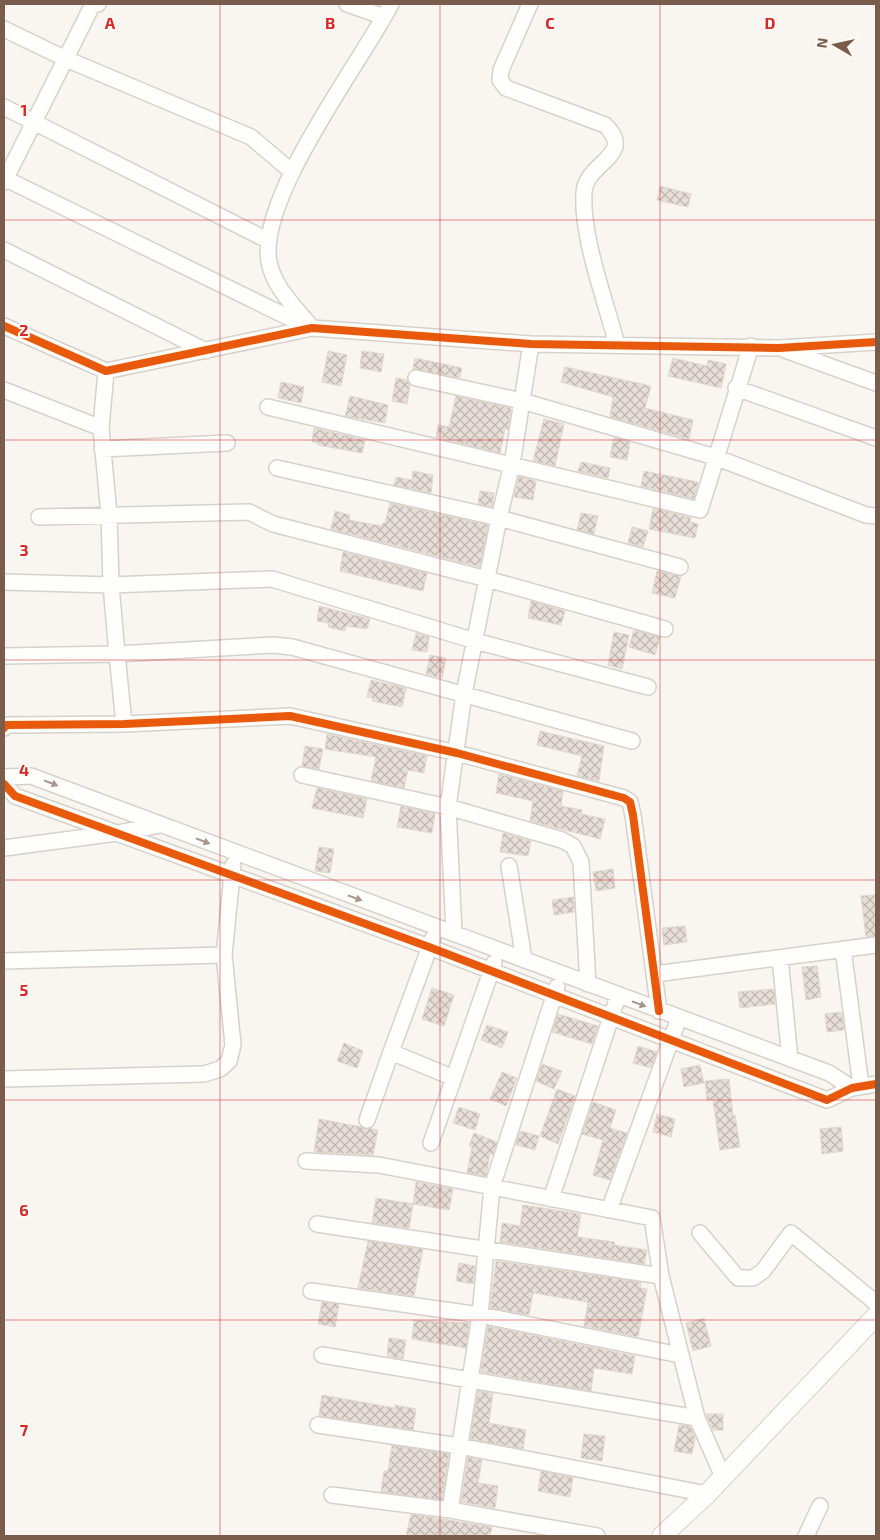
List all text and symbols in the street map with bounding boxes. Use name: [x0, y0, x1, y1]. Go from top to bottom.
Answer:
text: A: [105, 13, 116, 32]
text: B: [325, 13, 335, 32]
text: C: [545, 13, 555, 32]
text: D: [765, 13, 776, 32]
north arrow: [810, 20, 860, 70]
text: N: [812, 37, 831, 49]
text: 1: [21, 100, 27, 119]
text: 2: [19, 320, 29, 339]
text: 3: [19, 540, 29, 559]
text: 4: [19, 760, 29, 779]
one-way arrow: [44, 780, 58, 788]
one-way arrow: [196, 837, 211, 845]
one-way arrow: [348, 895, 363, 902]
text: 5: [20, 980, 29, 999]
one-way arrow: [631, 1000, 646, 1008]
text: 6: [19, 1200, 29, 1219]
text: 7: [20, 1420, 29, 1439]

